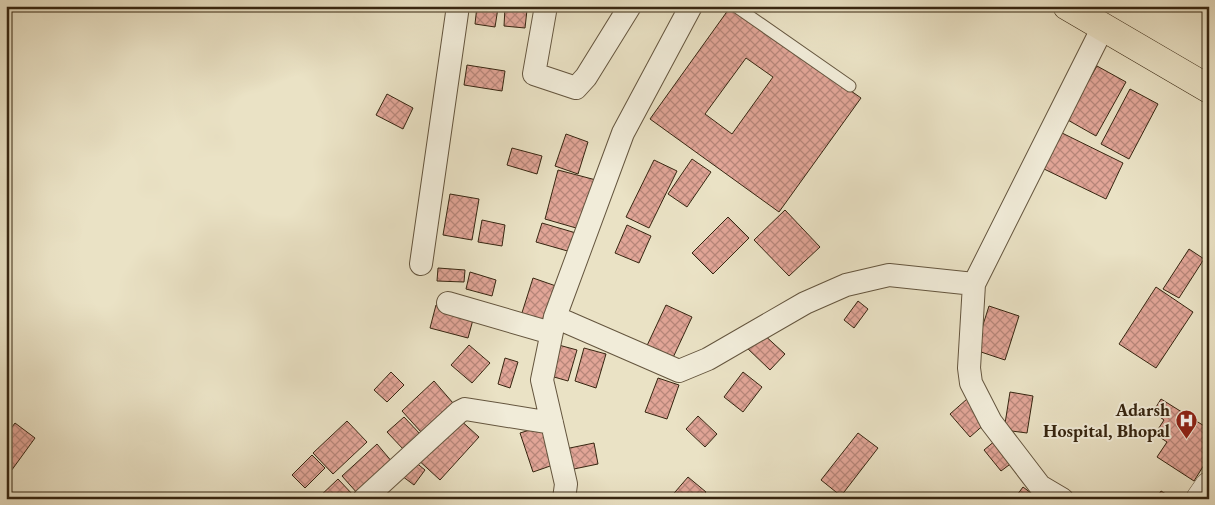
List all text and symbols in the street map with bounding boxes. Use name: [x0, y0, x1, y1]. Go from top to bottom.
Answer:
place label: Adarsh Hospital, Bhopal: [1043, 398, 1170, 442]
hospital icon: Adarsh Hospital, Bhopal: [1174, 408, 1198, 439]

